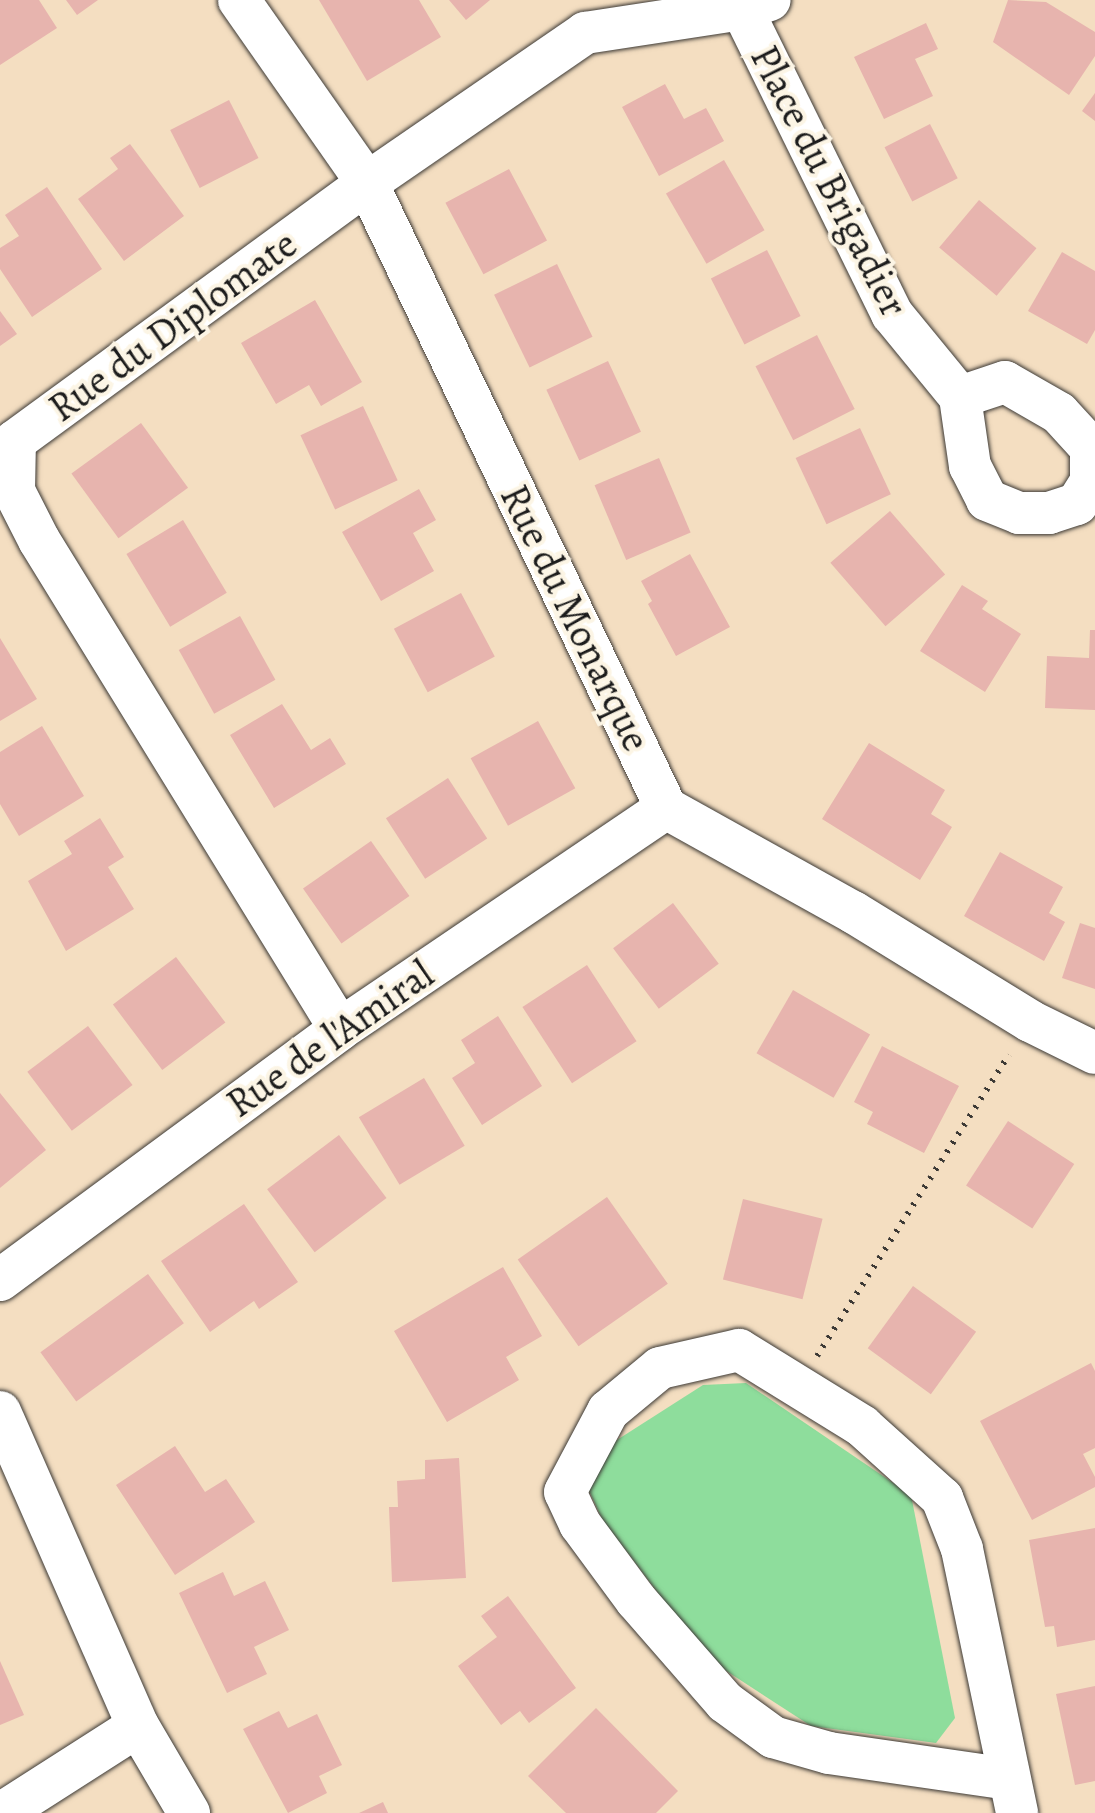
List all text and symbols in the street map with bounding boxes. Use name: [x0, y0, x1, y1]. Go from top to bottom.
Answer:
street label: Place du Brigadier: [740, 37, 918, 325]
street label: Rue du Diplomate: [40, 220, 306, 432]
street label: Rue du Monarque: [490, 477, 660, 759]
street label: Rue de l'Amiral: [217, 950, 443, 1128]

